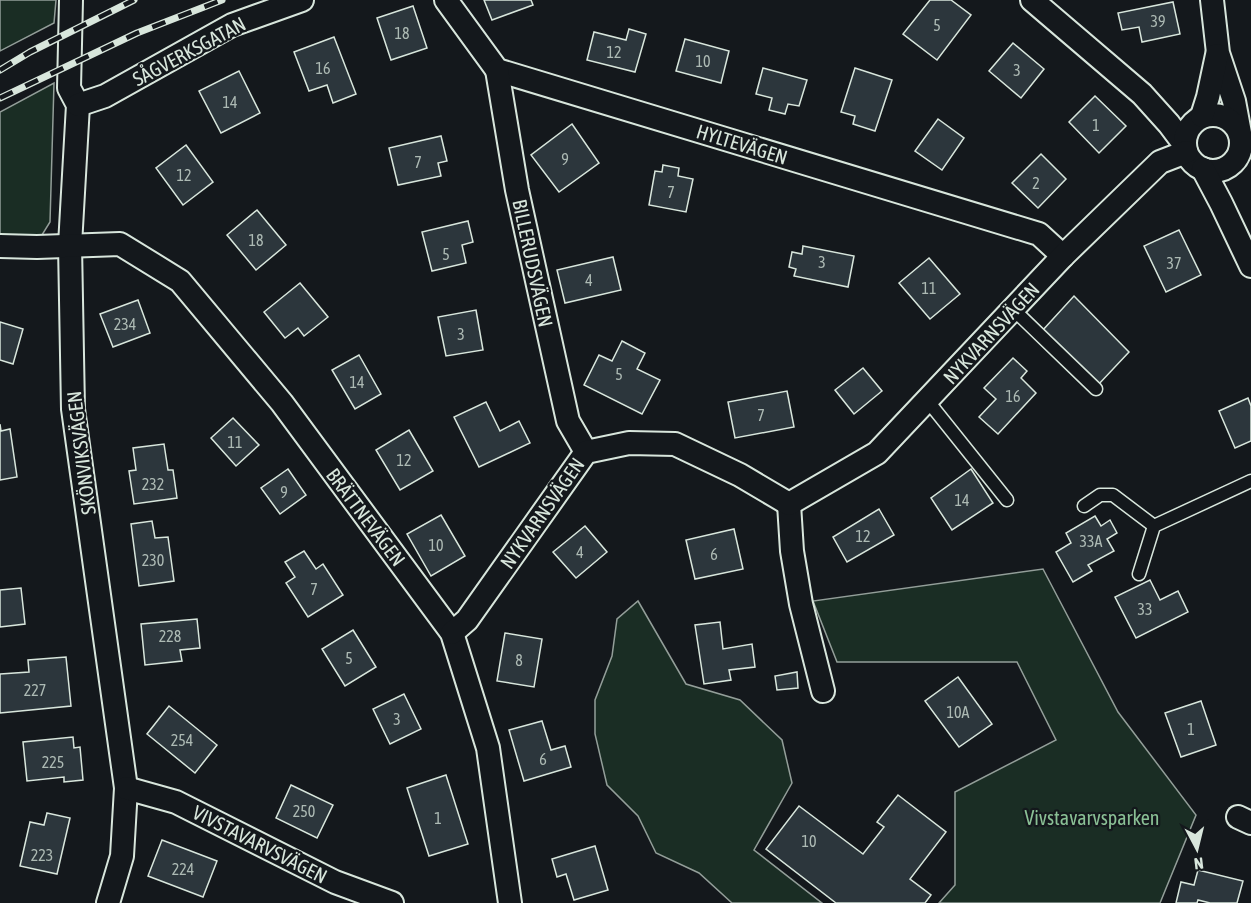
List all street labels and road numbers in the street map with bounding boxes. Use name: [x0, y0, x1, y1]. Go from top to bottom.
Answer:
street label: SÅGVERKSGATAN: [129, 12, 249, 90]
street label: HYLTEVÄGEN: [694, 119, 790, 169]
street label: BILLERUDSVÄGEN: [508, 197, 558, 329]
street label: NYKVARNSVÄGEN: [938, 278, 1044, 388]
street label: SKÖNVIKSVÄGEN: [62, 390, 100, 516]
street label: NYKVARNSVÄGEN: [495, 453, 589, 573]
street label: BRÄTTNEVÄGEN: [322, 464, 410, 570]
street label: VIVSTAVARVSVÄGEN: [189, 800, 331, 888]

